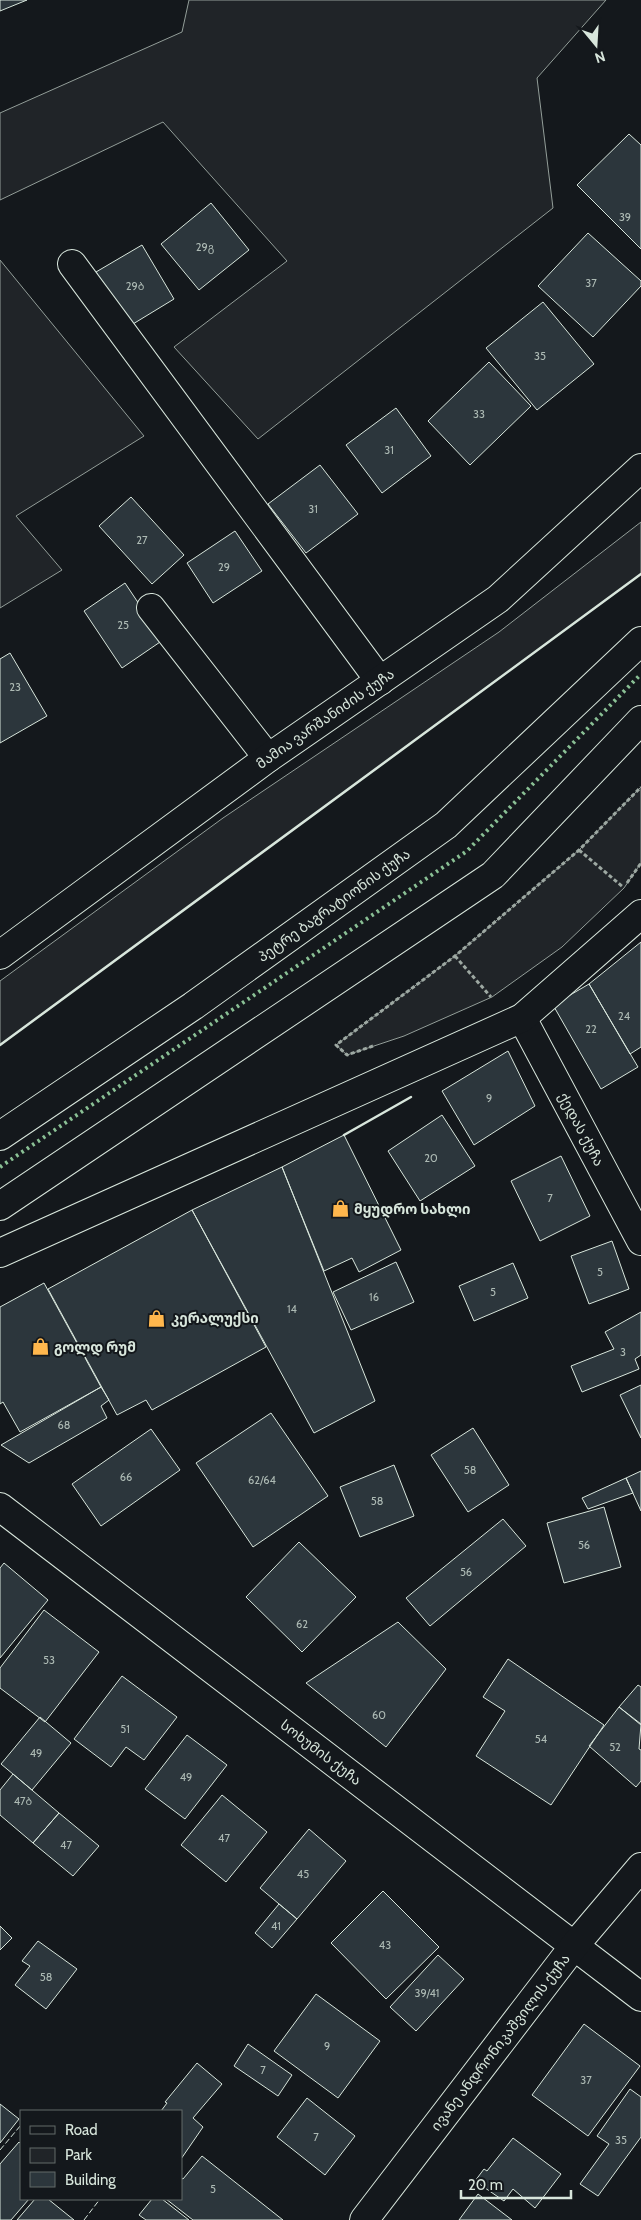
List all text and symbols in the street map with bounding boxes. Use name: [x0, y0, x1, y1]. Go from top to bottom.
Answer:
north arrow: [571, 20, 621, 70]
text: N: [593, 47, 608, 67]
house number: 39: [619, 210, 631, 224]
house number: 29გ: [196, 240, 214, 254]
house number: 37: [585, 276, 597, 290]
house number: 29ბ: [126, 279, 145, 293]
house number: 35: [534, 349, 546, 363]
house number: 33: [473, 407, 485, 421]
house number: 31: [384, 443, 394, 457]
house number: 31: [308, 502, 318, 516]
house number: 27: [136, 533, 148, 547]
house number: 29: [218, 560, 230, 574]
house number: 25: [117, 618, 129, 632]
street label: მამია ვარშანიძის ქუჩა: [253, 665, 398, 773]
house number: 23: [9, 680, 21, 694]
street label: პეტრე ბაგრატიონის ქუჩა: [254, 845, 414, 966]
house number: 24: [618, 1009, 631, 1023]
house number: 22: [585, 1022, 597, 1036]
street label: ქედას ქუჩა: [554, 1089, 608, 1169]
house number: 9: [486, 1091, 492, 1105]
house number: 20: [424, 1151, 438, 1165]
house number: 7: [547, 1191, 553, 1205]
shop icon: მყუდრო სახლი: [330, 1199, 350, 1219]
place label: მყუდრო სახლი: [354, 1200, 471, 1218]
house number: 5: [597, 1265, 603, 1279]
house number: 5: [490, 1285, 496, 1299]
house number: 16: [369, 1290, 379, 1304]
house number: 14: [287, 1302, 298, 1316]
shop icon: კერალუქსი: [147, 1308, 167, 1328]
place label: კერალუქსი: [171, 1309, 259, 1327]
shop icon: გოლდ რუმ: [30, 1337, 50, 1357]
place label: გოლდ რუმ: [54, 1338, 136, 1356]
house number: 3: [620, 1345, 626, 1359]
house number: 68: [58, 1418, 70, 1432]
house number: 58: [464, 1463, 476, 1477]
house number: 66: [120, 1470, 132, 1484]
house number: 62/64: [248, 1473, 277, 1487]
house number: 58: [371, 1494, 383, 1508]
house number: 56: [578, 1538, 590, 1552]
house number: 56: [460, 1565, 472, 1579]
house number: 62: [296, 1617, 308, 1631]
house number: 53: [43, 1653, 55, 1667]
house number: 60: [372, 1708, 386, 1722]
street label: სოხუმის ქუჩა: [277, 1716, 365, 1789]
house number: 51: [120, 1722, 130, 1736]
house number: 54: [535, 1732, 548, 1746]
house number: 52: [609, 1740, 621, 1754]
house number: 49: [30, 1746, 42, 1760]
house number: 49: [180, 1770, 192, 1784]
house number: 47ბ: [14, 1794, 33, 1808]
house number: 47: [218, 1831, 230, 1845]
house number: 47: [60, 1838, 72, 1852]
house number: 45: [297, 1867, 309, 1881]
house number: 41: [271, 1919, 281, 1933]
house number: 43: [379, 1938, 391, 1952]
street label: ივანე ანდრონიკაშვილის ქუჩა: [427, 1950, 574, 2134]
house number: 58: [40, 1970, 52, 1984]
house number: 39/41: [415, 1986, 439, 2000]
house number: 9: [324, 2039, 330, 2053]
house number: 7: [260, 2063, 266, 2077]
house number: 37: [580, 2073, 592, 2087]
legend: [20, 2110, 182, 2200]
text: Road: [65, 2121, 98, 2139]
house number: 7: [313, 2130, 319, 2144]
house number: 35: [615, 2133, 627, 2147]
text: Park: [65, 2146, 92, 2164]
scale bar: [461, 2168, 571, 2200]
text: Building: [65, 2171, 116, 2189]
text: 20 m: [468, 2176, 503, 2194]
house number: 5: [210, 2182, 216, 2196]

